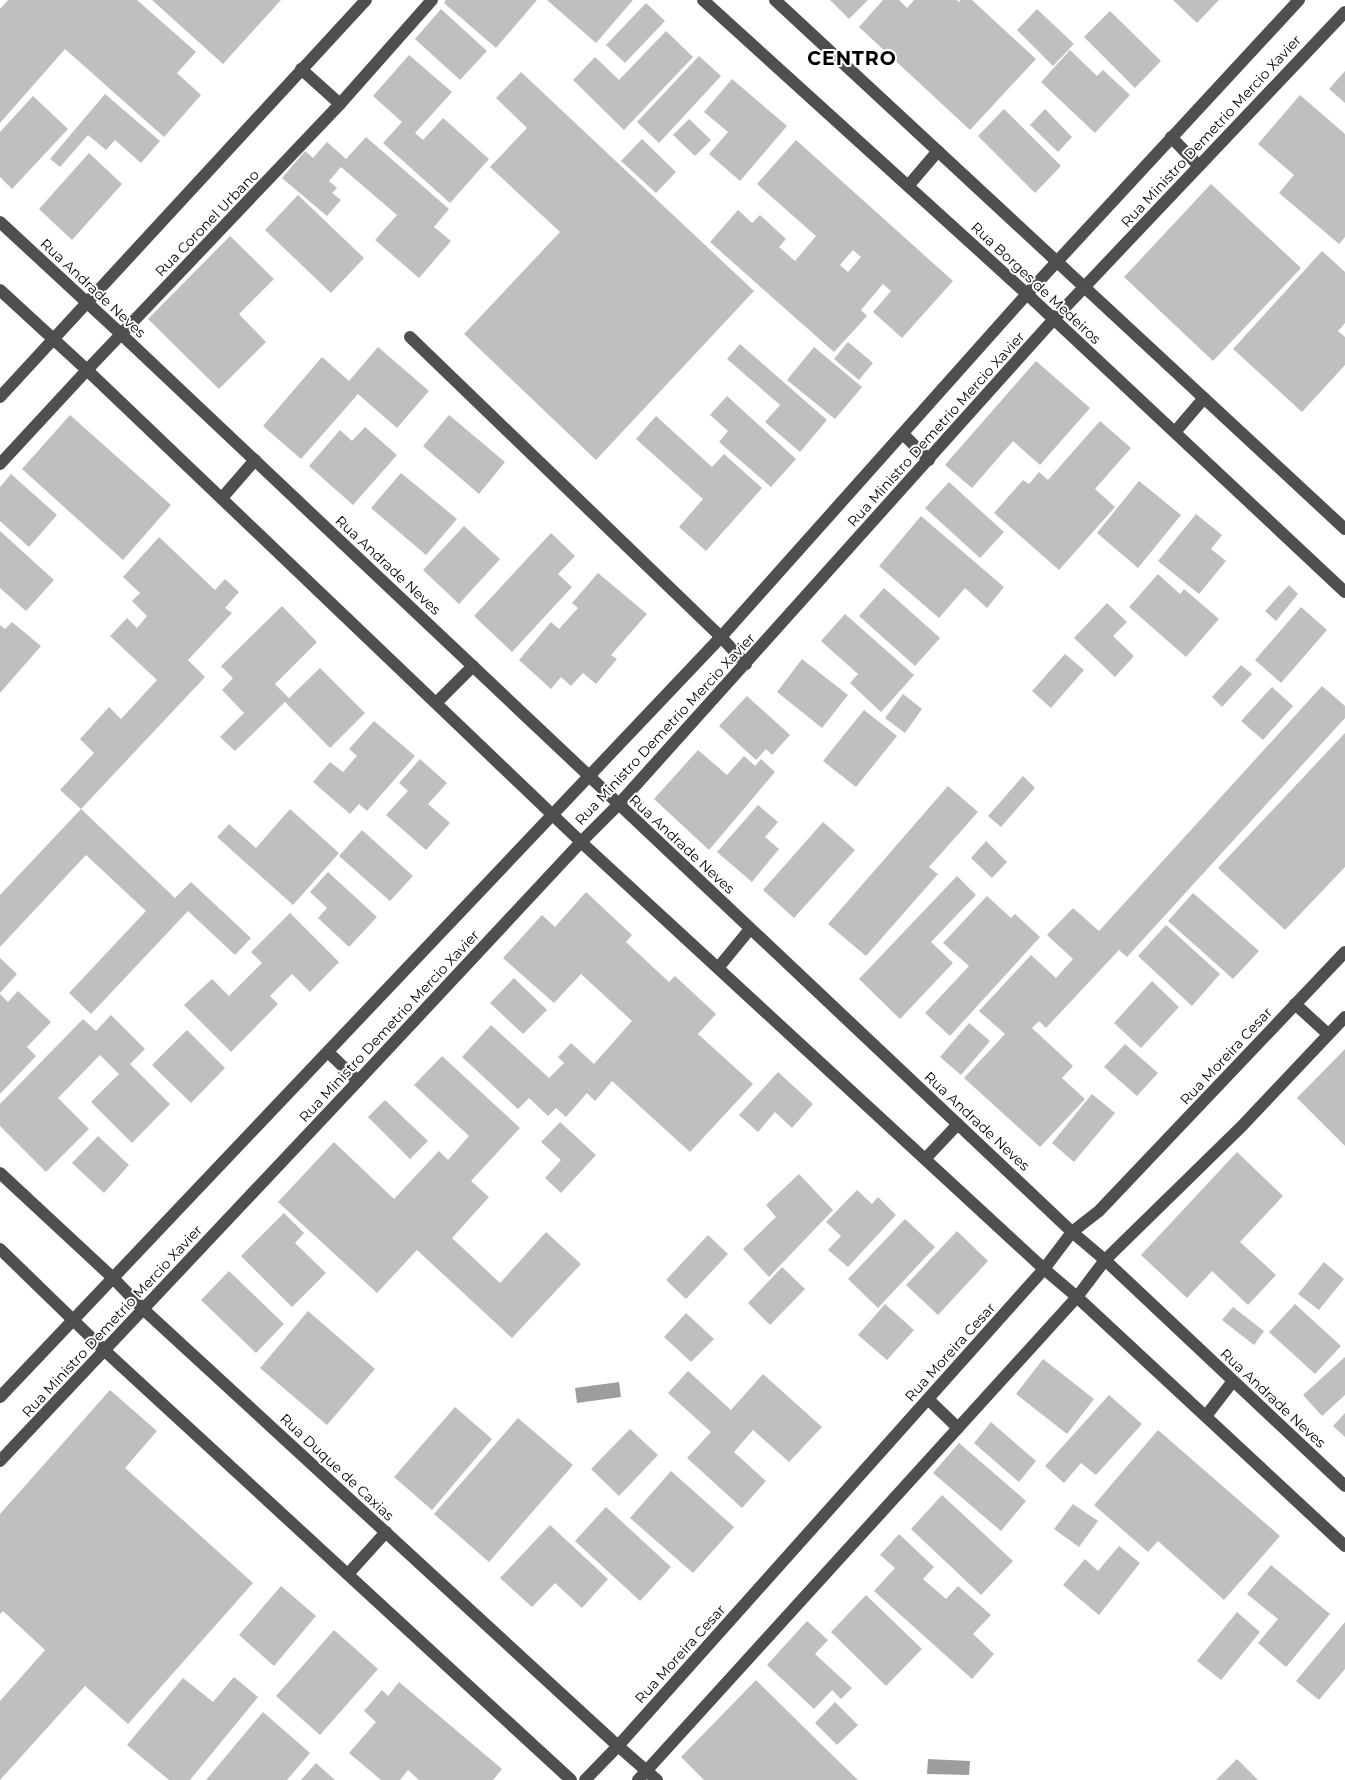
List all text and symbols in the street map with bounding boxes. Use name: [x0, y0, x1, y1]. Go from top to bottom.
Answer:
street label: Rua Ministro Demetrio Mercio Xavier: [1117, 31, 1305, 231]
district label: CENTRO: [807, 47, 897, 70]
street label: Rua Coronel Urbano: [151, 166, 263, 280]
street label: Rua Borges de Medeiros: [967, 218, 1105, 348]
street label: Rua Andrade Neves: [36, 234, 150, 342]
street label: Rua Ministro Demetrio Mercio Xavier: [843, 327, 1029, 530]
street label: Rua Andrade Neves: [331, 511, 445, 619]
street label: Rua Ministro Demetrio Mercio Xavier: [571, 629, 759, 829]
street label: Rua Andrade Neves: [625, 790, 739, 898]
street label: Rua Ministro Demetrio Mercio Xavier: [295, 926, 483, 1126]
street label: Rua Moreira Cesar: [1176, 1003, 1276, 1109]
street label: Rua Andrade Neves: [920, 1067, 1034, 1175]
street label: Rua Ministro Demetrio Mercio Xavier: [18, 1221, 206, 1421]
street label: Rua Moreira Cesar: [901, 1299, 999, 1405]
street label: Rua Andrade Neves: [1216, 1344, 1330, 1452]
street label: Rua Duque de Caxias: [276, 1409, 398, 1525]
street label: Rua Moreira Cesar: [631, 1601, 729, 1707]

